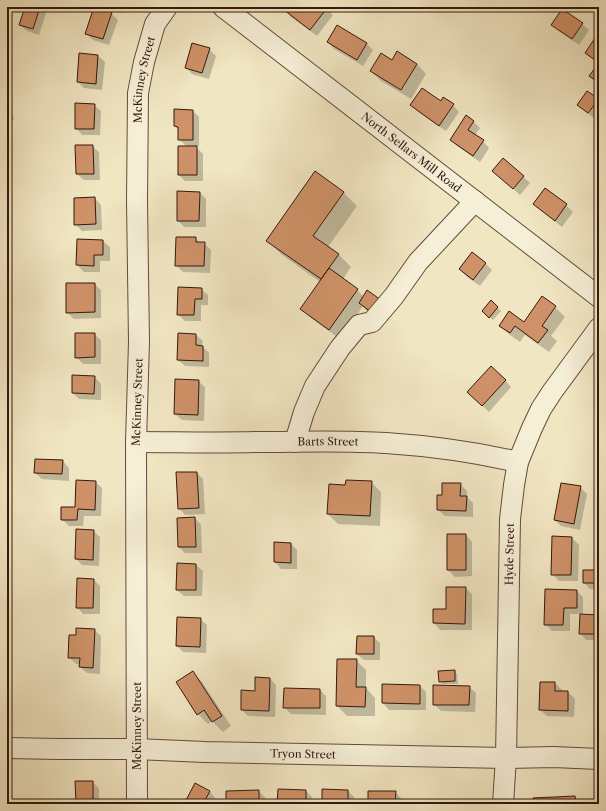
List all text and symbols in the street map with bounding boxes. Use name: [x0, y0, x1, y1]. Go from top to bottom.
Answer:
street label: McKinney Street: [131, 35, 158, 123]
street label: North Sellars Mill Road: [359, 109, 465, 196]
street label: McKinney Street: [129, 358, 146, 446]
street label: Barts Street: [297, 434, 359, 449]
street label: Hyde Street: [502, 523, 517, 585]
street label: McKinney Street: [130, 682, 144, 770]
street label: Tryon Street: [270, 746, 336, 762]

